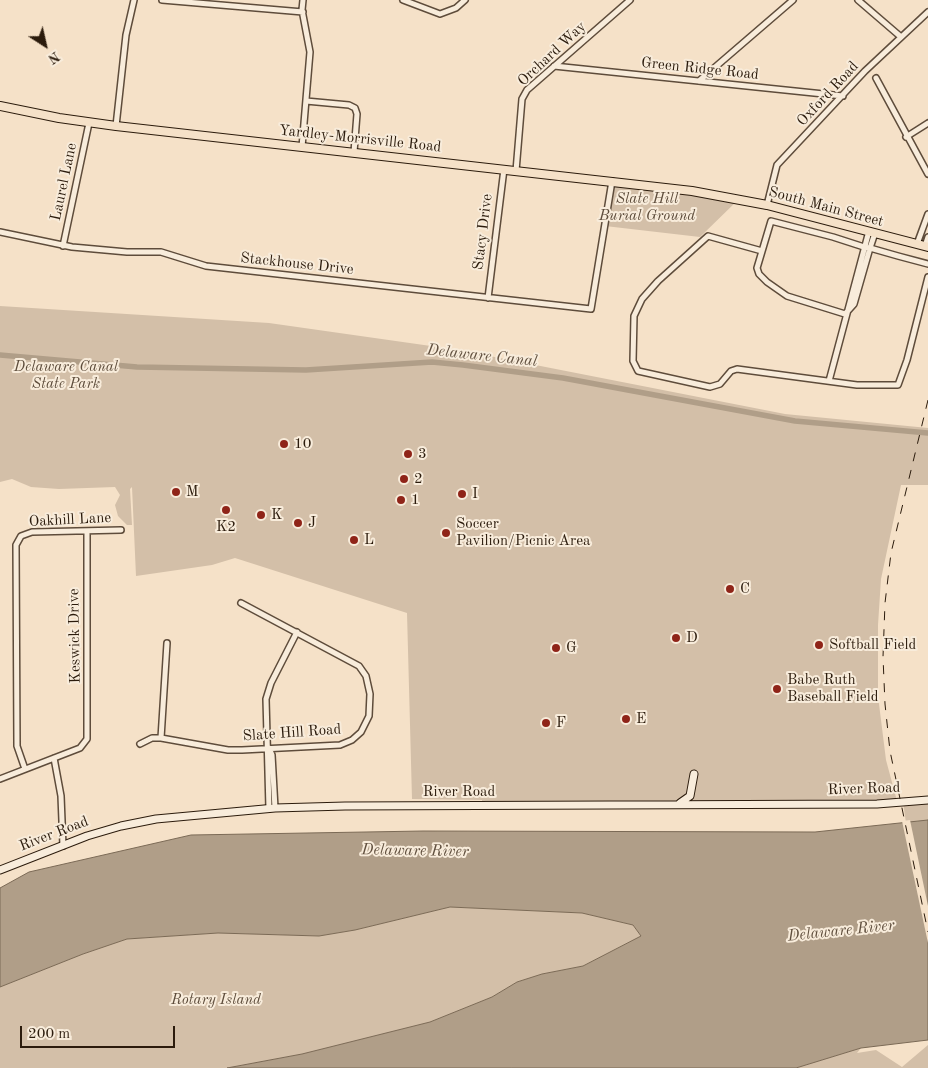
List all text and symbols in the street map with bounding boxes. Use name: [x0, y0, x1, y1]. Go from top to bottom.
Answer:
street label: Orchard Way: [514, 18, 590, 90]
north arrow: [20, 20, 70, 70]
text: N: [45, 48, 62, 66]
street label: Green Ridge Road: [640, 54, 760, 84]
street label: Oxford Road: [793, 58, 863, 130]
street label: Yardley-Morrisville Road: [278, 122, 442, 156]
street label: Laurel Lane: [47, 141, 81, 223]
street label: South Main Street: [766, 183, 886, 231]
park label: Slate Hill Burial Ground: [599, 190, 695, 225]
street label: Stacy Drive: [469, 193, 497, 271]
street label: Stackhouse Drive: [240, 249, 354, 279]
water label: Delaware Canal: [426, 341, 538, 371]
park label: Delaware Canal State Park: [14, 358, 118, 393]
place label: 10: [294, 435, 311, 453]
marker: 10: [278, 438, 290, 450]
place label: 3: [418, 445, 427, 463]
marker: 3: [402, 448, 414, 460]
place label: 2: [414, 470, 423, 488]
marker: 2: [398, 473, 410, 485]
place label: M: [186, 483, 199, 501]
place label: I: [472, 485, 478, 503]
marker: M: [170, 486, 182, 498]
marker: I: [456, 488, 468, 500]
place label: 1: [411, 491, 420, 509]
marker: 1: [395, 494, 407, 506]
marker: K2: [220, 504, 232, 516]
place label: K: [271, 506, 282, 524]
street label: Oakhill Lane: [28, 509, 112, 531]
marker: K: [255, 509, 267, 521]
place label: J: [308, 514, 316, 532]
place label: Soccer Pavilion/Picnic Area: [456, 515, 590, 550]
marker: J: [292, 517, 304, 529]
place label: K2: [216, 518, 236, 536]
marker: Soccer Pavilion/Picnic Area: [440, 527, 452, 539]
place label: L: [364, 531, 374, 549]
marker: L: [348, 534, 360, 546]
place label: C: [740, 580, 750, 598]
marker: C: [724, 583, 736, 595]
street label: Keswick Drive: [65, 588, 85, 684]
place label: D: [686, 629, 698, 647]
marker: D: [670, 632, 682, 644]
place label: Softball Field: [829, 636, 916, 654]
place label: G: [566, 639, 577, 657]
marker: Softball Field: [813, 639, 825, 651]
marker: G: [550, 642, 562, 654]
place label: Babe Ruth Baseball Field: [787, 671, 879, 706]
marker: Babe Ruth Baseball Field: [771, 683, 783, 695]
place label: E: [636, 710, 646, 728]
marker: E: [620, 713, 632, 725]
place label: F: [556, 714, 566, 732]
marker: F: [540, 717, 552, 729]
street label: Slate Hill Road: [242, 721, 342, 745]
street label: River Road: [827, 779, 901, 799]
street label: River Road: [423, 783, 495, 801]
street label: River Road: [17, 813, 91, 855]
water label: Delaware River: [361, 840, 469, 862]
water label: Delaware River: [786, 916, 896, 946]
park label: Rotary Island: [171, 991, 261, 1009]
scale bar: [22, 1016, 178, 1048]
text: 200 m: [28, 1027, 70, 1042]

